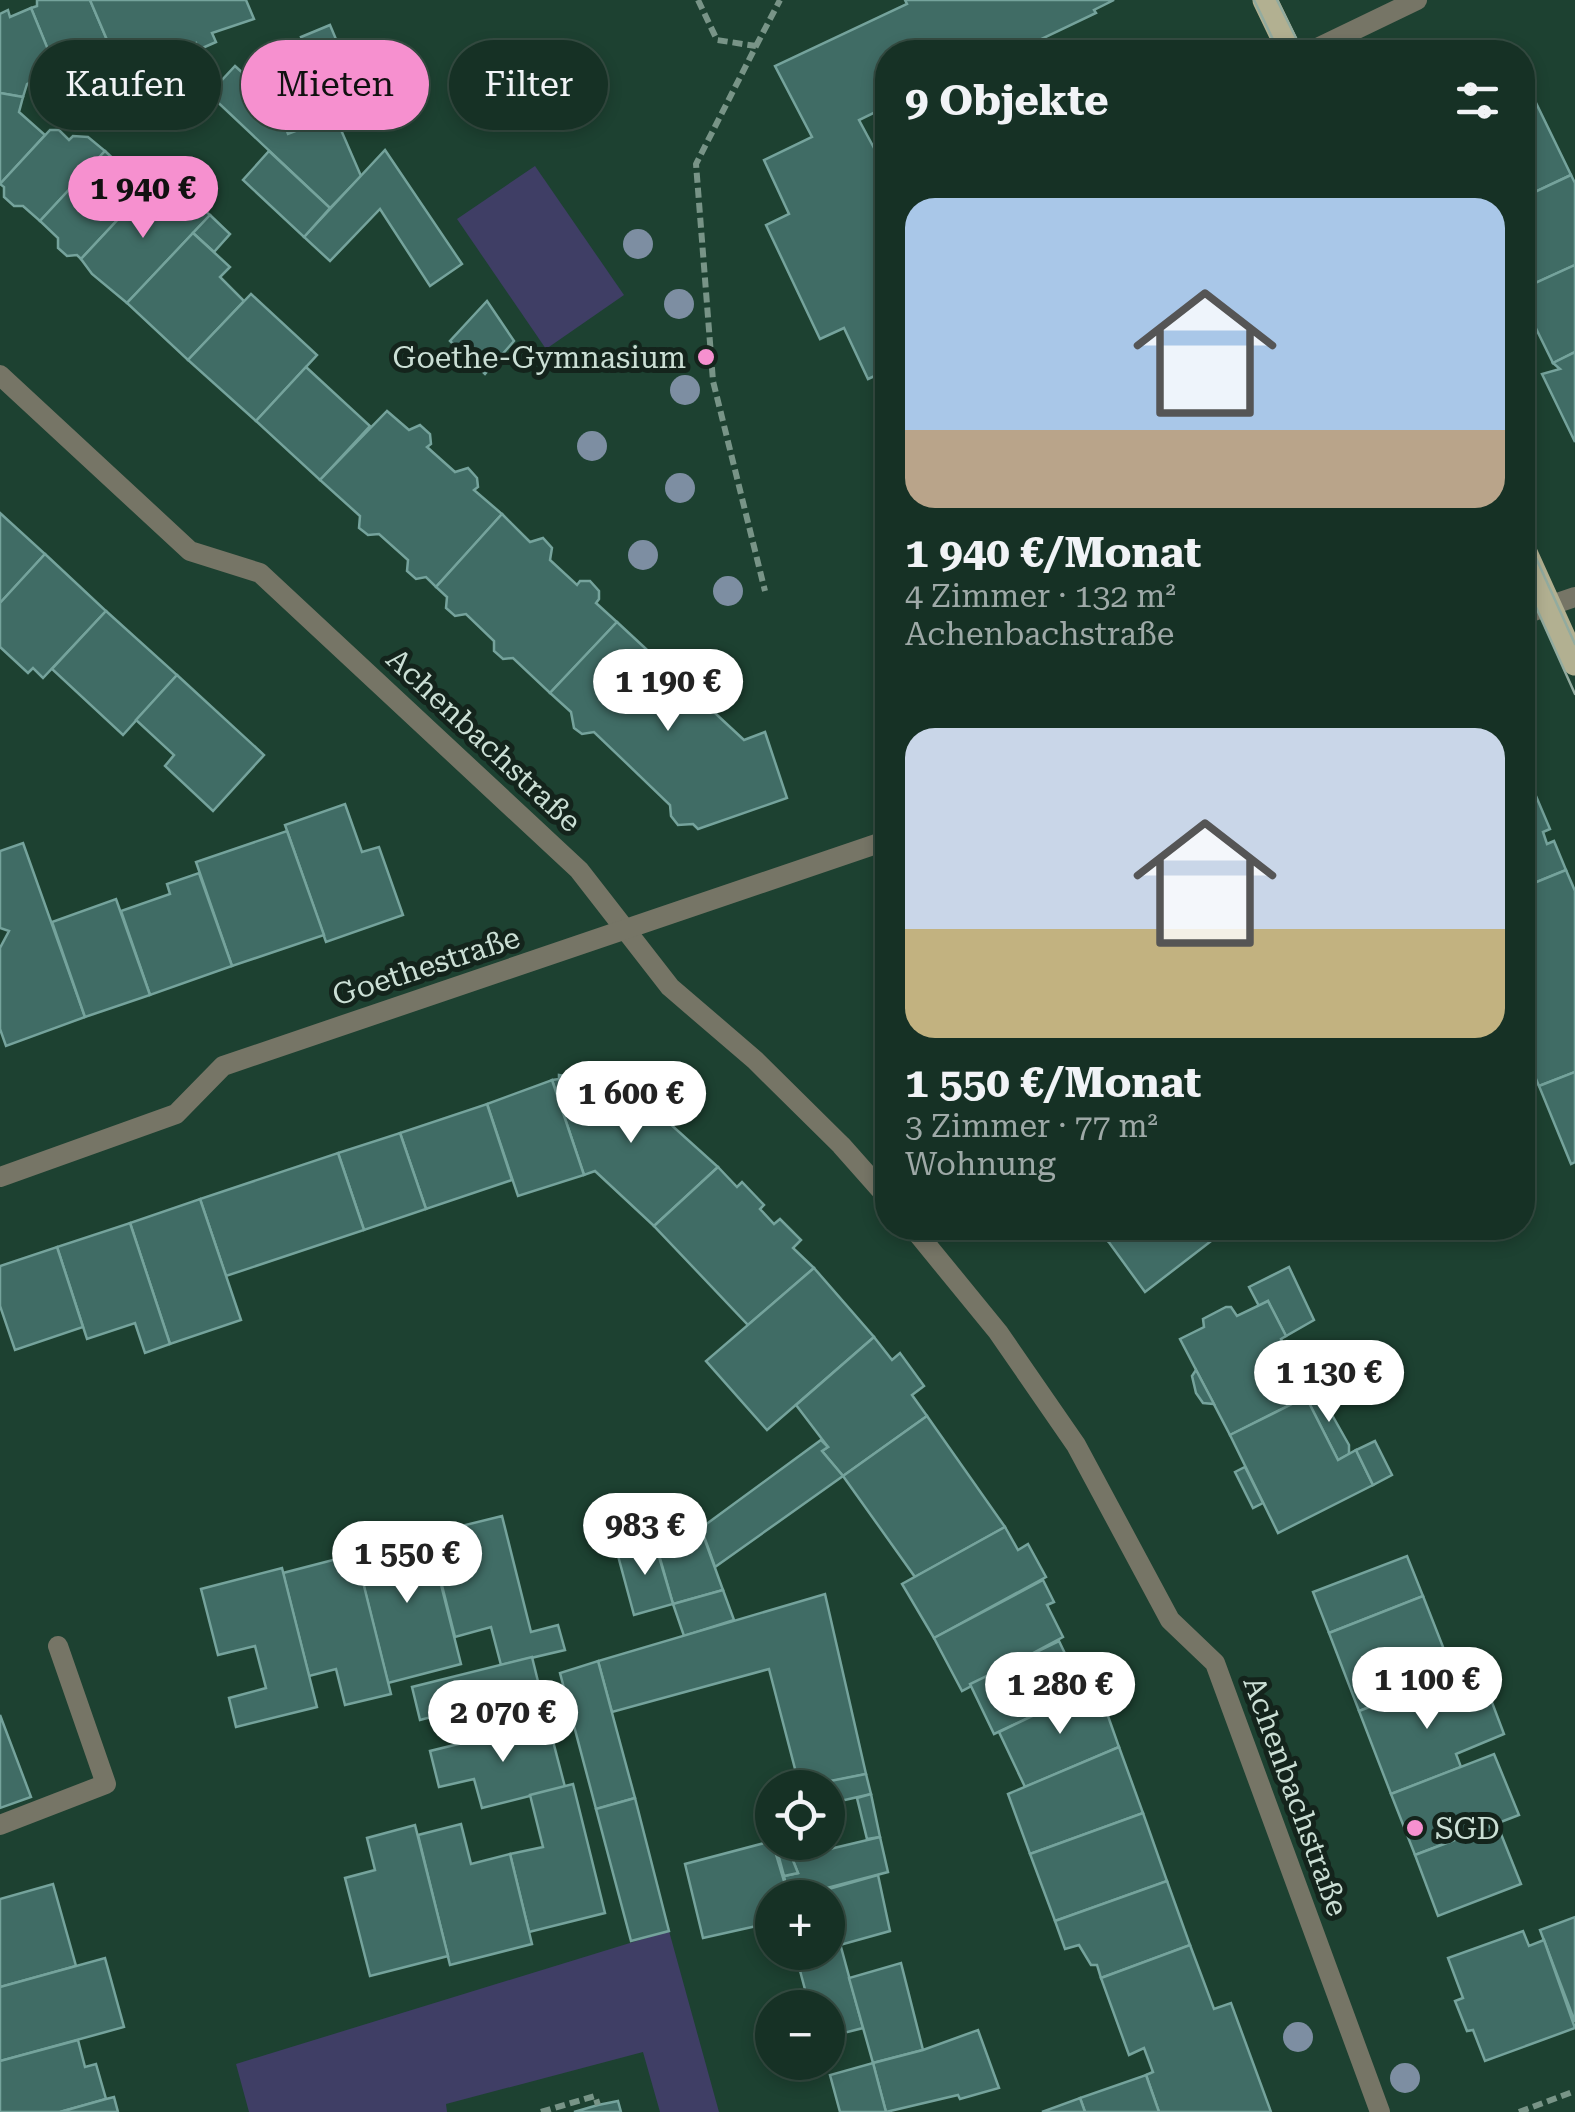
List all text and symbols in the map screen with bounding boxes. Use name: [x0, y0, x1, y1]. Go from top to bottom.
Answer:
chip: Kaufen: [30, 40, 221, 130]
chip: Mieten: [241, 40, 429, 130]
chip: Filter: [449, 40, 608, 130]
icon: filters: [1450, 73, 1505, 128]
text: 9 Objekte: [905, 76, 1109, 125]
pin: 1 940 €: [51, 156, 235, 241]
text: 1 940 €: [90, 169, 196, 207]
icon: home: [1115, 263, 1295, 443]
place label: Goethe-Gymnasium: [393, 340, 686, 375]
marker: Goethe-Gymnasium: [695, 346, 717, 368]
text: 1 940 €/Monat: [905, 528, 1201, 577]
text: 4 Zimmer · 132 m²: [905, 577, 1176, 615]
text: Achenbachstraße: [905, 615, 1174, 653]
street label: Achenbachstraße: [380, 641, 588, 839]
pin: 1 190 €: [576, 649, 760, 734]
text: 1 190 €: [615, 662, 721, 700]
icon: home: [1115, 793, 1295, 973]
street label: Goethestraße: [328, 919, 524, 1013]
text: 1 550 €/Monat: [905, 1058, 1201, 1107]
pin: 1 600 €: [539, 1061, 723, 1146]
text: 1 600 €: [578, 1074, 684, 1112]
text: 3 Zimmer · 77 m²: [905, 1107, 1158, 1145]
text: Wohnung: [905, 1145, 1056, 1183]
pin: 1 130 €: [1237, 1340, 1421, 1425]
text: 1 130 €: [1276, 1353, 1382, 1391]
pin: 983 €: [575, 1493, 715, 1578]
text: 983 €: [605, 1506, 685, 1544]
pin: 1 550 €: [315, 1521, 499, 1606]
text: 1 550 €: [354, 1534, 460, 1572]
pin: 1 100 €: [1335, 1647, 1519, 1732]
pin: 1 280 €: [968, 1652, 1152, 1737]
text: 1 100 €: [1374, 1660, 1480, 1698]
text: 1 280 €: [1007, 1665, 1113, 1703]
street label: Achenbachstraße: [1236, 1671, 1356, 1921]
pin: 2 070 €: [411, 1680, 595, 1765]
text: 2 070 €: [450, 1693, 556, 1731]
map controls: [755, 1770, 845, 2080]
button: locate: [755, 1770, 845, 1860]
place label: SGD: [1435, 1811, 1500, 1846]
marker: SGD: [1404, 1817, 1426, 1839]
button: +: [755, 1880, 845, 1970]
button: −: [755, 1990, 845, 2080]

